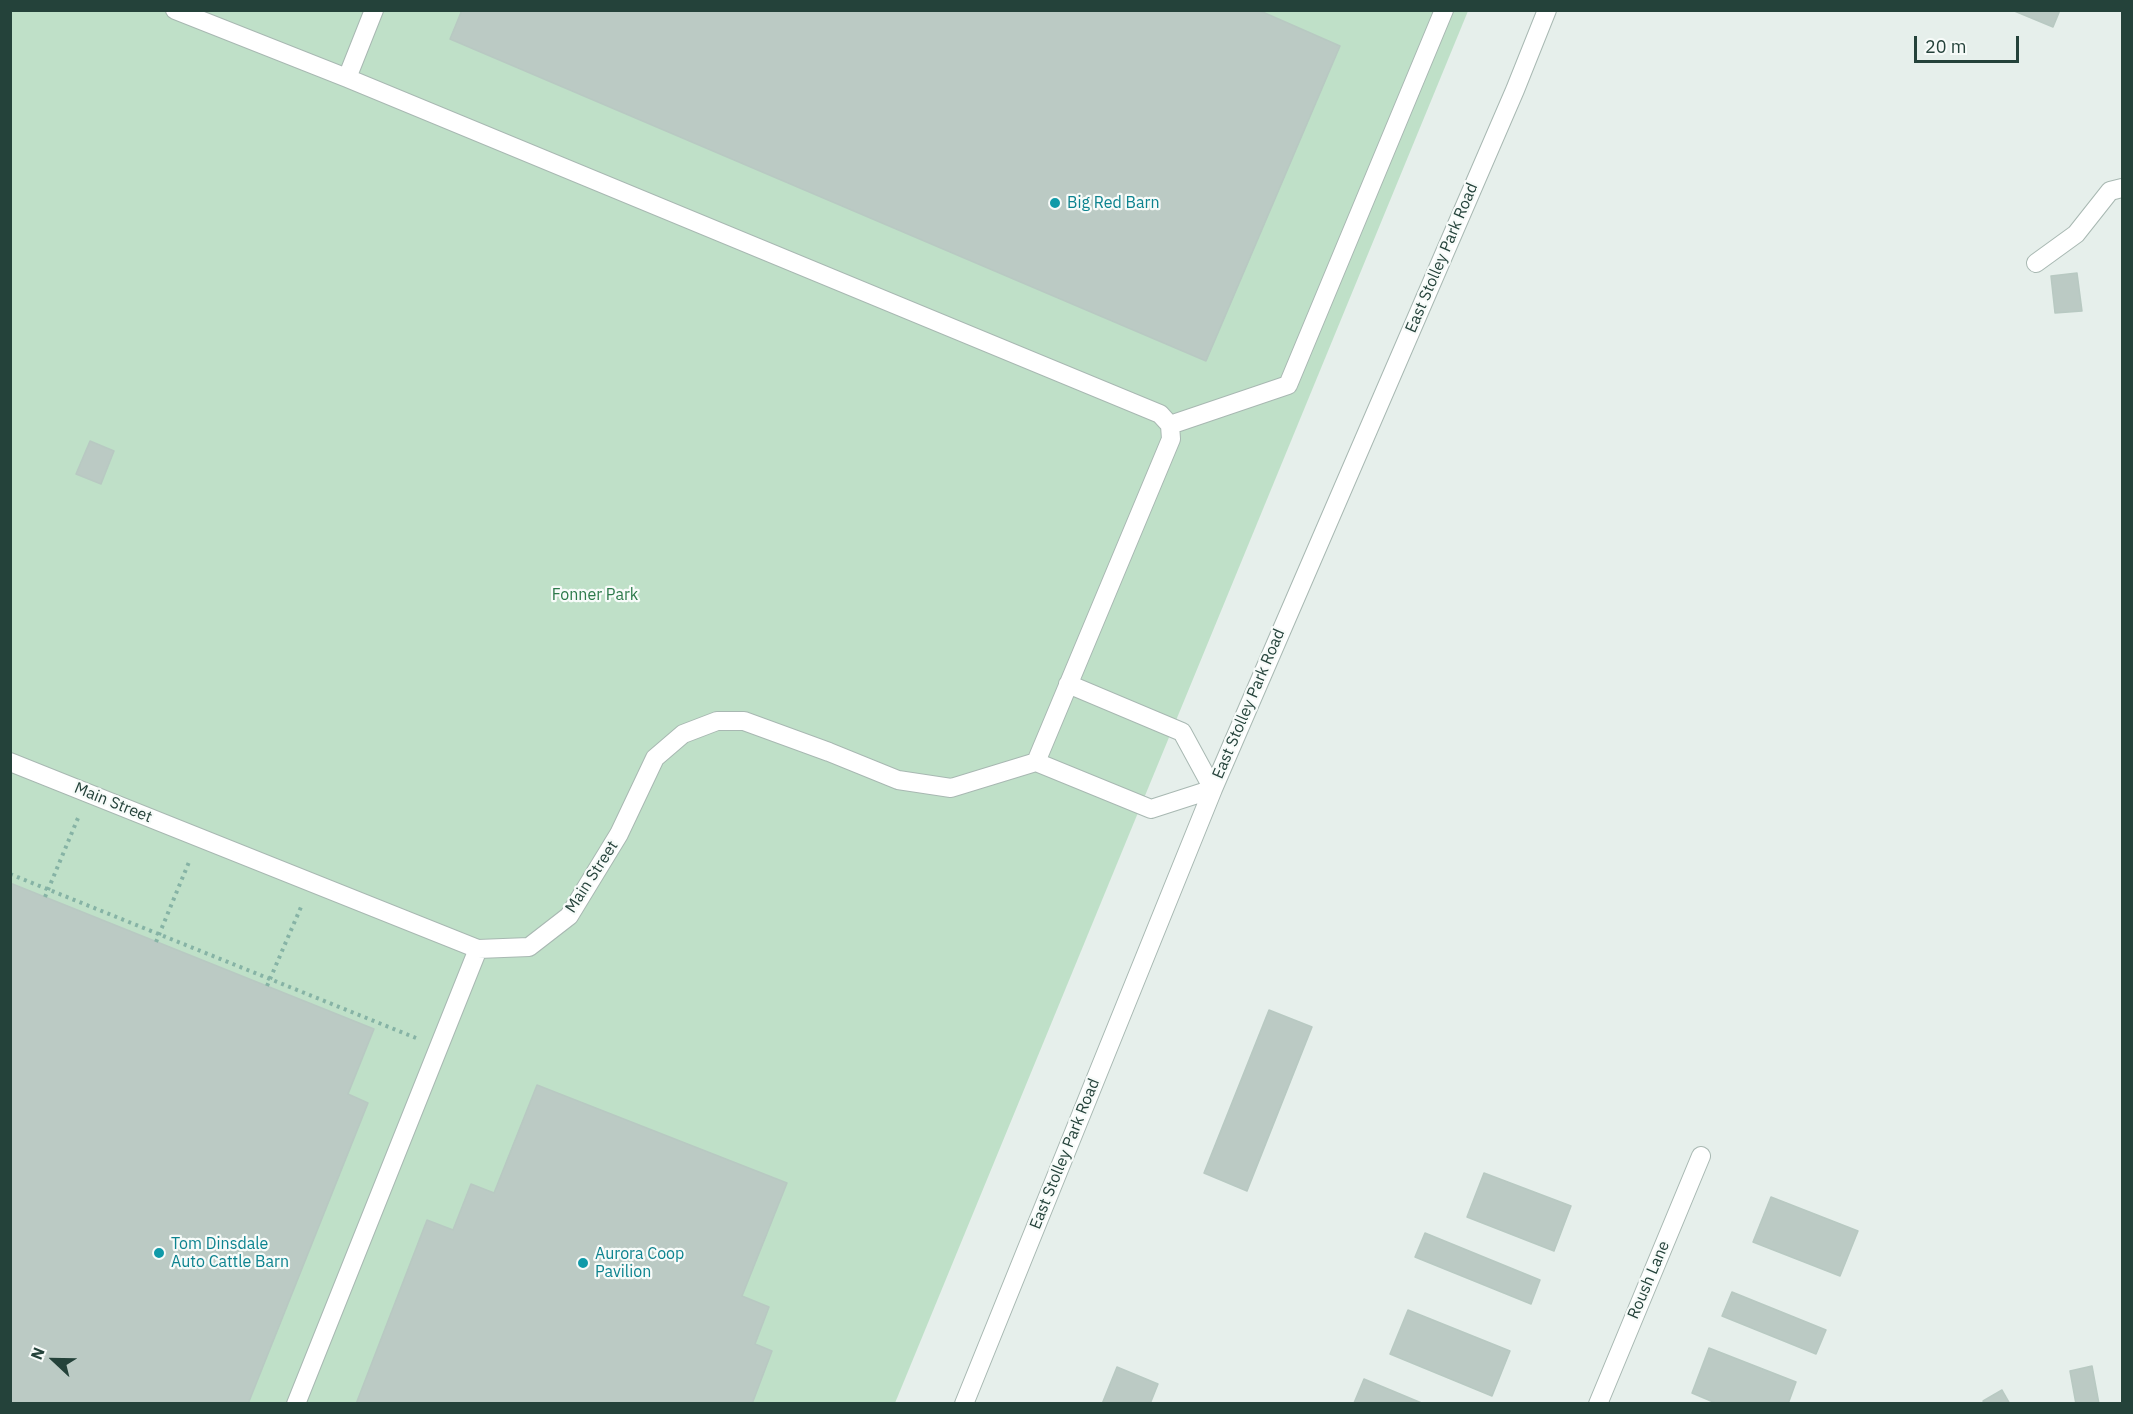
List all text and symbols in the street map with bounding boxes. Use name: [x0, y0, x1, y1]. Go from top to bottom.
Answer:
scale bar: [1917, 24, 2022, 62]
text: 20 m: [1925, 35, 1967, 58]
street label: East Stolley Park Road: [1402, 180, 1482, 336]
place label: Big Red Barn: [1067, 193, 1159, 213]
marker: Big Red Barn: [1048, 196, 1062, 210]
park label: Fonner Park: [552, 585, 638, 605]
street label: East Stolley Park Road: [1209, 626, 1289, 782]
street label: Main Street: [71, 779, 155, 827]
street label: Main Street: [562, 837, 622, 917]
street label: East Stolley Park Road: [1026, 1076, 1104, 1232]
place label: Tom Dinsdale Auto Cattle Barn: [171, 1234, 289, 1272]
street label: Roush Lane: [1624, 1238, 1674, 1322]
place label: Aurora Coop Pavilion: [595, 1244, 684, 1282]
marker: Tom Dinsdale Auto Cattle Barn: [152, 1246, 166, 1260]
marker: Aurora Coop Pavilion: [576, 1256, 590, 1270]
north arrow: [24, 1330, 84, 1390]
text: N: [26, 1344, 49, 1362]

